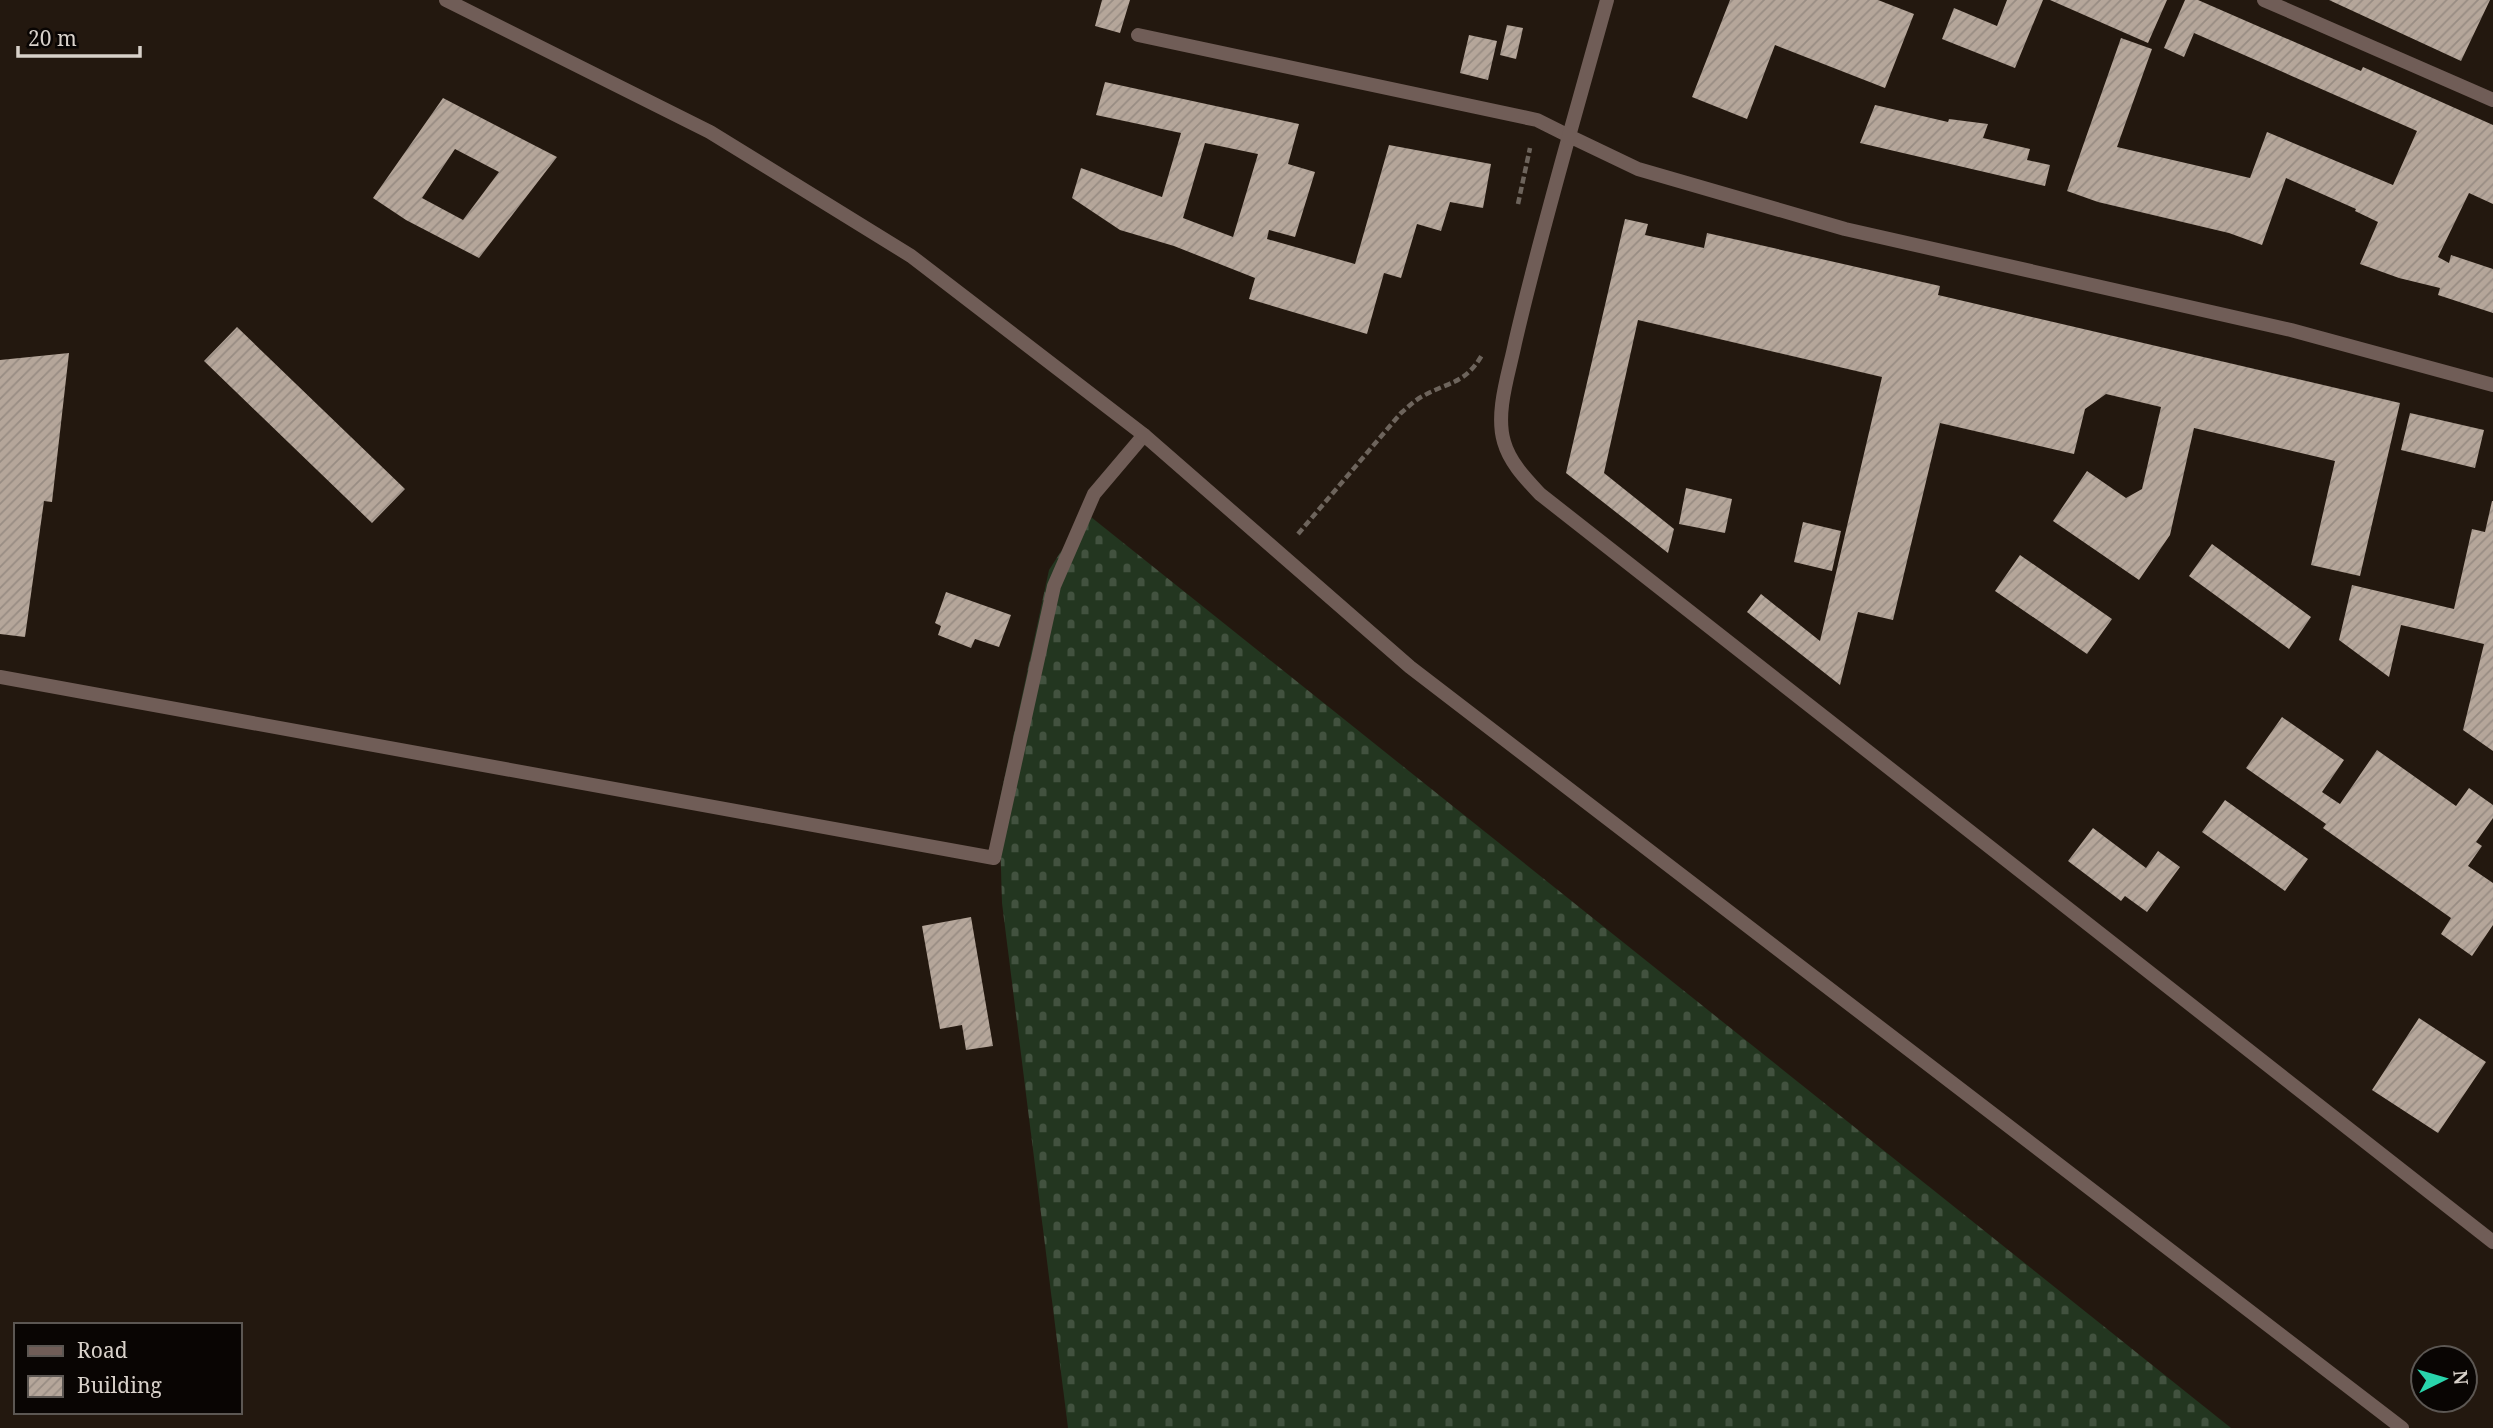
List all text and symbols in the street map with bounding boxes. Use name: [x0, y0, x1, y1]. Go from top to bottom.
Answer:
scale bar: [18, 14, 140, 58]
text: 20 m: [28, 24, 77, 52]
legend: [14, 1323, 242, 1414]
text: Road: [77, 1336, 128, 1364]
north arrow: [2409, 1344, 2479, 1414]
text: N: [2447, 1369, 2475, 1386]
text: Building: [77, 1371, 162, 1399]

